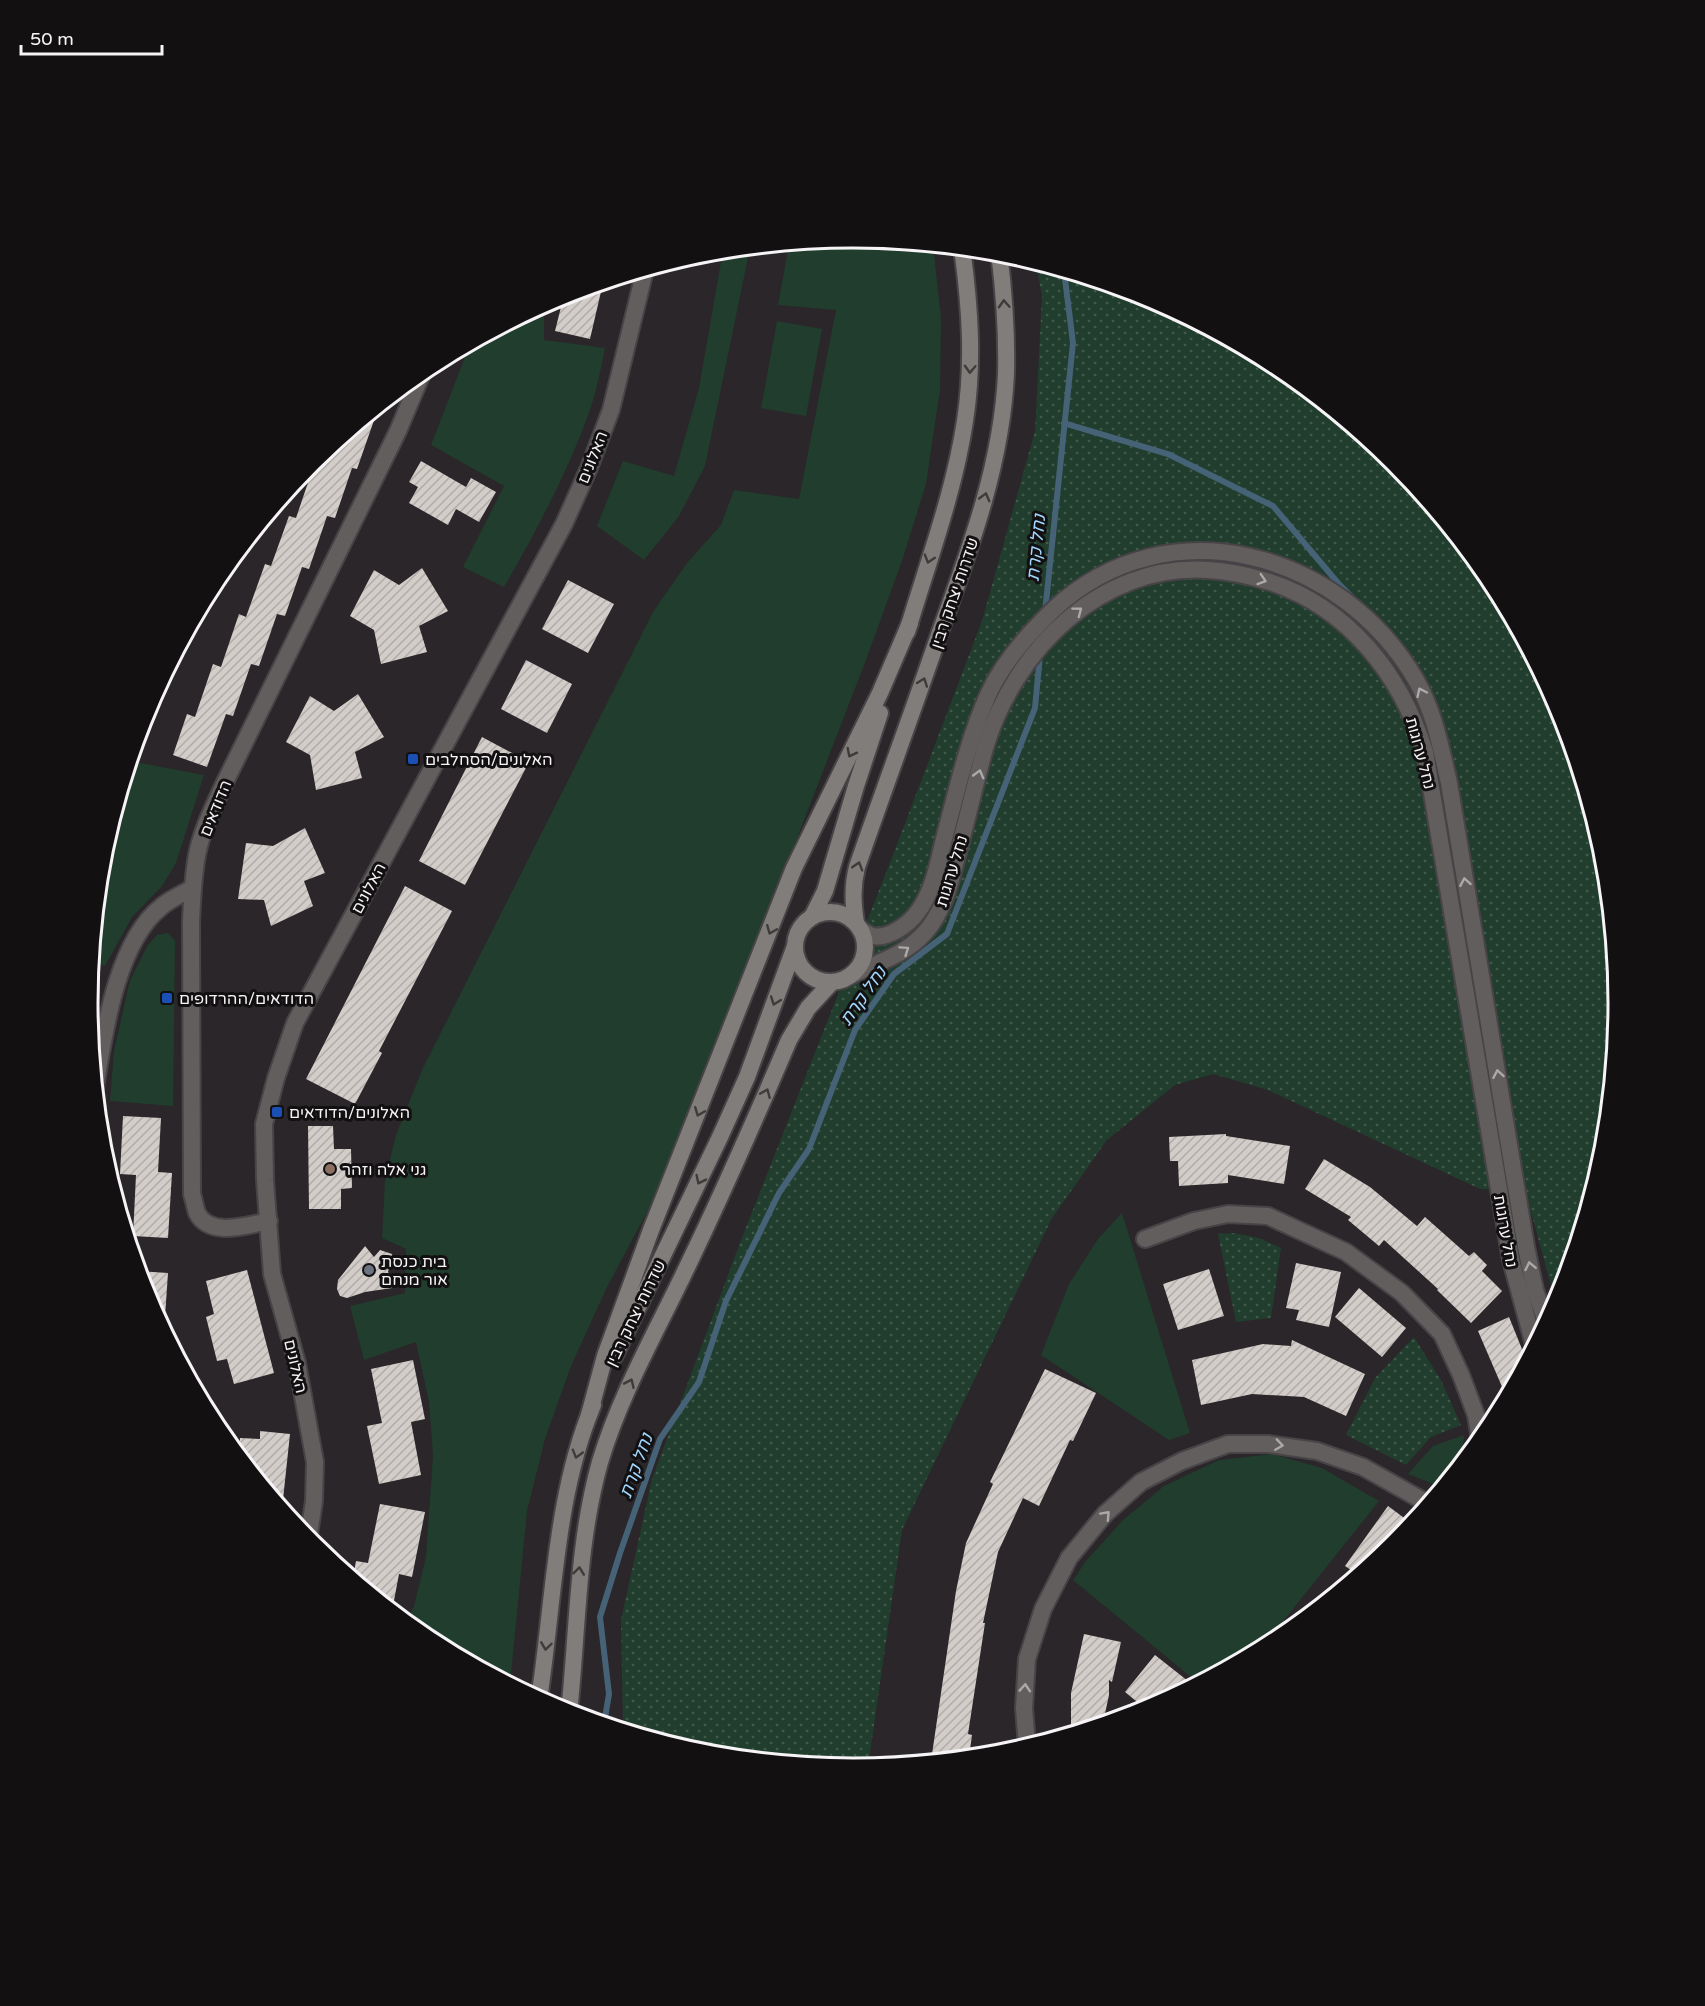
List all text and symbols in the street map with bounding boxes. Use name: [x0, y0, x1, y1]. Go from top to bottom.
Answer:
scale bar: [21, 18, 162, 56]
text: 50 m: [30, 28, 74, 50]
one-way arrow: [997, 299, 1010, 308]
one-way arrow: [963, 365, 976, 374]
street label: האלונים: [573, 428, 612, 487]
one-way arrow: [977, 492, 990, 502]
water label: נחל קרת: [1022, 512, 1051, 582]
street label: שדרות יצחק רבין: [927, 535, 983, 652]
one-way arrow: [924, 553, 936, 564]
one-way arrow: [1256, 573, 1267, 585]
one-way arrow: [1071, 608, 1082, 619]
one-way arrow: [915, 677, 928, 688]
one-way arrow: [1417, 688, 1429, 699]
street label: נחל ערוגות: [1401, 715, 1439, 791]
one-way arrow: [847, 746, 858, 757]
place label: האלונים/הסחלבים: [425, 750, 553, 770]
marker: האלונים/הסחלבים: [406, 752, 420, 766]
one-way arrow: [971, 769, 984, 779]
street label: הדודאים: [196, 777, 236, 840]
street label: נחל ערוגות: [932, 833, 972, 909]
street label: האלונים: [347, 860, 391, 917]
one-way arrow: [851, 861, 863, 872]
one-way arrow: [1460, 877, 1472, 886]
one-way arrow: [766, 924, 778, 935]
one-way arrow: [898, 946, 909, 957]
water label: נחל קרת: [835, 961, 892, 1030]
place label: הדודאים/ההרדופים: [179, 989, 314, 1009]
marker: הדודאים/ההרדופים: [160, 991, 174, 1005]
one-way arrow: [770, 995, 783, 1006]
one-way arrow: [1492, 1069, 1504, 1079]
one-way arrow: [759, 1088, 771, 1099]
place label: האלונים/הדודאים: [289, 1103, 410, 1123]
marker: האלונים/הדודאים: [270, 1105, 284, 1119]
one-way arrow: [694, 1105, 706, 1116]
place label: גני אלה וזהר: [342, 1160, 426, 1180]
marker: גני אלה וזהר: [323, 1162, 337, 1176]
one-way arrow: [695, 1174, 707, 1185]
street label: נחל ערוגות: [1489, 1193, 1521, 1269]
place label: בית כנסת אור מנחם: [381, 1252, 448, 1290]
street label: שדרות יצחק רבין: [601, 1257, 670, 1370]
one-way arrow: [1524, 1261, 1537, 1271]
marker: בית כנסת אור מנחם: [362, 1263, 376, 1277]
street label: האלונים: [279, 1337, 311, 1395]
one-way arrow: [622, 1379, 634, 1390]
water label: נחל קרת: [614, 1429, 658, 1501]
one-way arrow: [1275, 1439, 1284, 1451]
one-way arrow: [572, 1448, 584, 1459]
one-way arrow: [1098, 1511, 1109, 1522]
one-way arrow: [573, 1566, 585, 1576]
one-way arrow: [540, 1641, 553, 1651]
one-way arrow: [1019, 1683, 1032, 1692]

